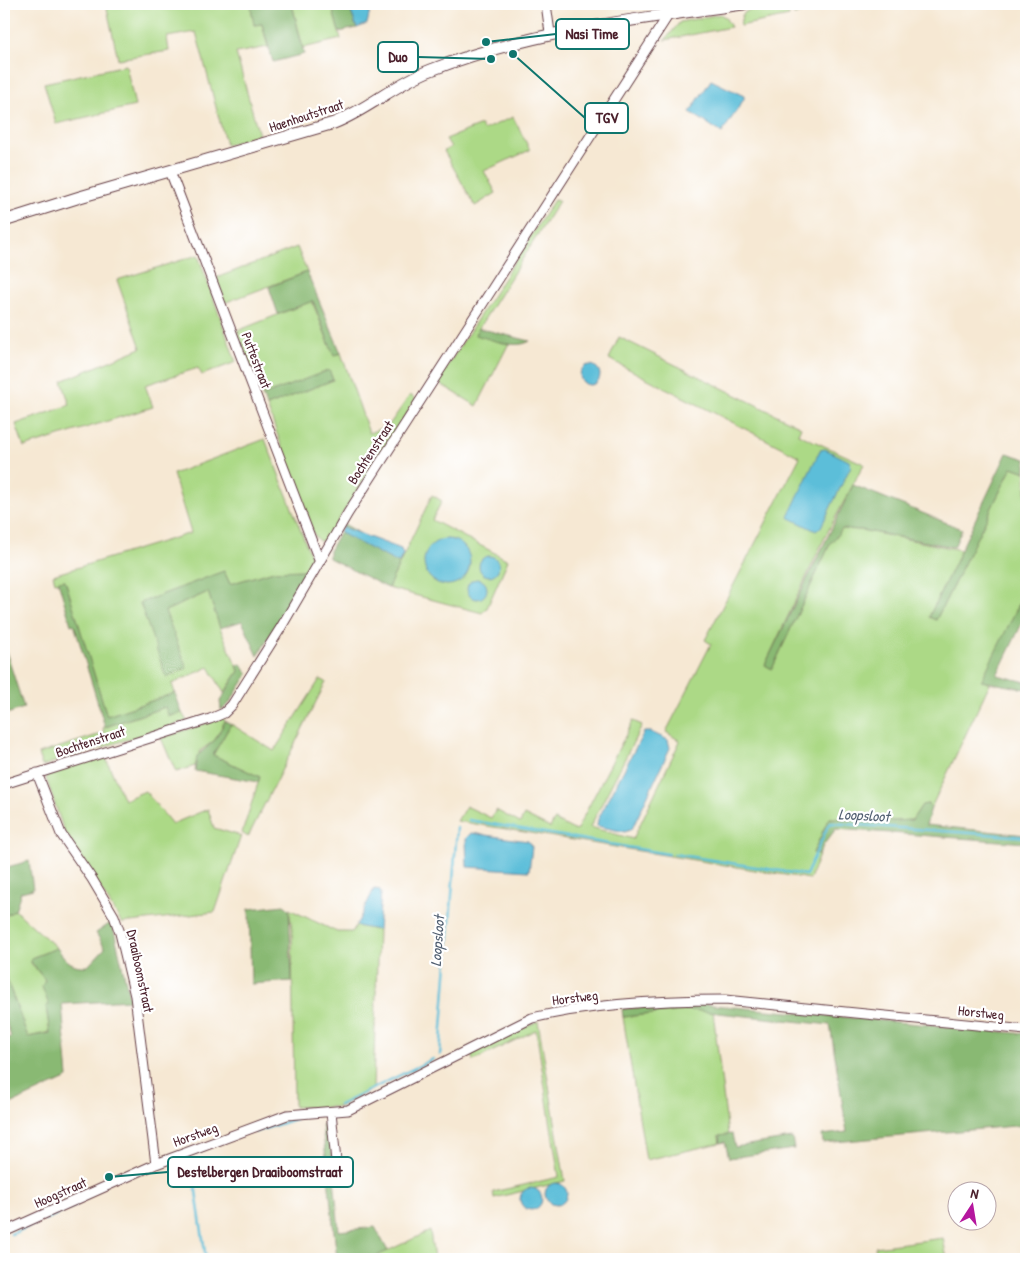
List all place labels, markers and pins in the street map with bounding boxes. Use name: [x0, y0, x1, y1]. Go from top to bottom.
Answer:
callout: Nasi Time: [556, 19, 629, 49]
callout: Duo: [378, 42, 418, 72]
callout: TGV: [585, 103, 628, 133]
callout: Destelbergen Draaiboomstraat: [168, 1157, 353, 1187]

